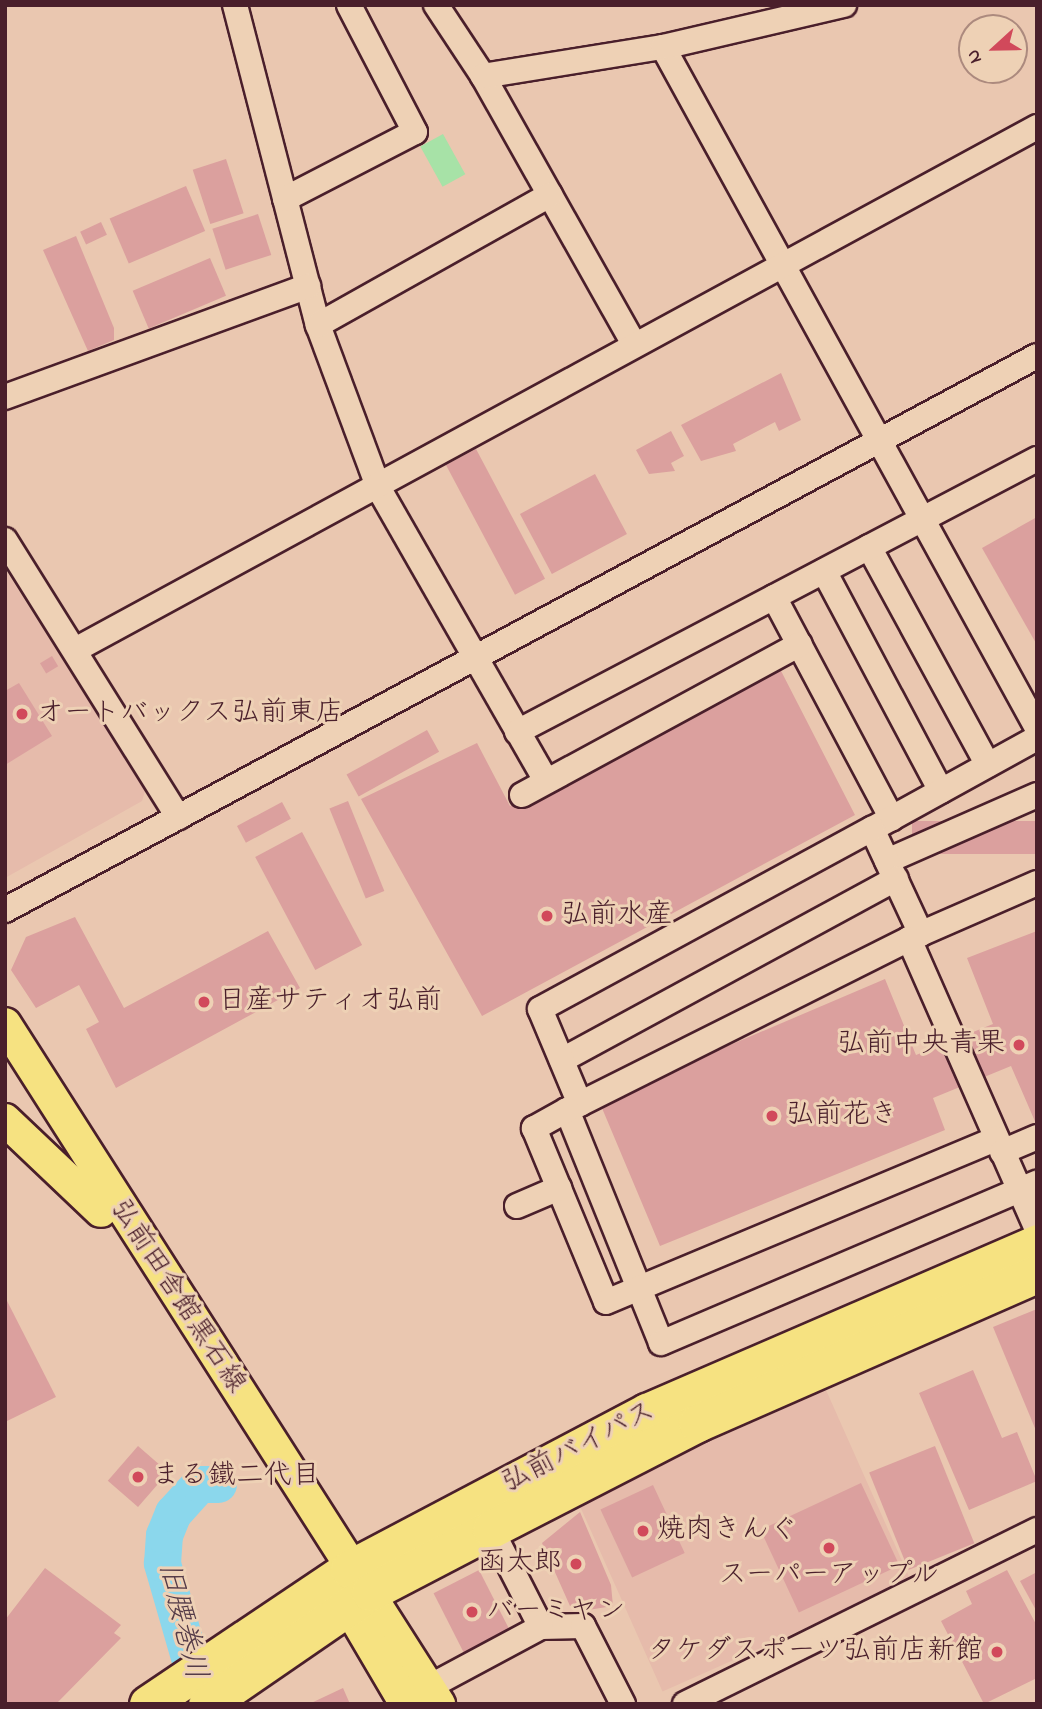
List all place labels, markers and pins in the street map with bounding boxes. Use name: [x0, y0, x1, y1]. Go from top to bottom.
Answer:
place label: オートバックス弘前東店: [36, 697, 344, 731]
marker: オートバックス弘前東店: [14, 706, 30, 722]
place label: 弘前水産: [561, 899, 673, 933]
marker: 弘前水産: [539, 908, 555, 924]
place label: 日産サティオ弘前: [218, 985, 442, 1019]
marker: 日産サティオ弘前: [196, 994, 212, 1010]
place label: 弘前中央青果: [837, 1028, 1005, 1062]
marker: 弘前中央青果: [1011, 1037, 1027, 1053]
place label: 弘前花き: [786, 1099, 898, 1133]
marker: 弘前花き: [764, 1108, 780, 1124]
place label: まる鐵二代目: [152, 1460, 320, 1494]
marker: まる鐵二代目: [130, 1469, 146, 1485]
place label: 焼肉きんぐ: [657, 1514, 797, 1548]
marker: 焼肉きんぐ: [635, 1523, 651, 1539]
marker: スーパーアップル: [821, 1540, 837, 1556]
place label: 函太郎: [478, 1547, 562, 1581]
marker: 函太郎: [568, 1556, 584, 1572]
place label: スーパーアップル: [718, 1559, 940, 1593]
place label: バーミヤン: [486, 1595, 626, 1629]
marker: バーミヤン: [464, 1604, 480, 1620]
place label: タケダスポーツ弘前店新館: [647, 1635, 983, 1669]
marker: タケダスポーツ弘前店新館: [989, 1644, 1005, 1660]

